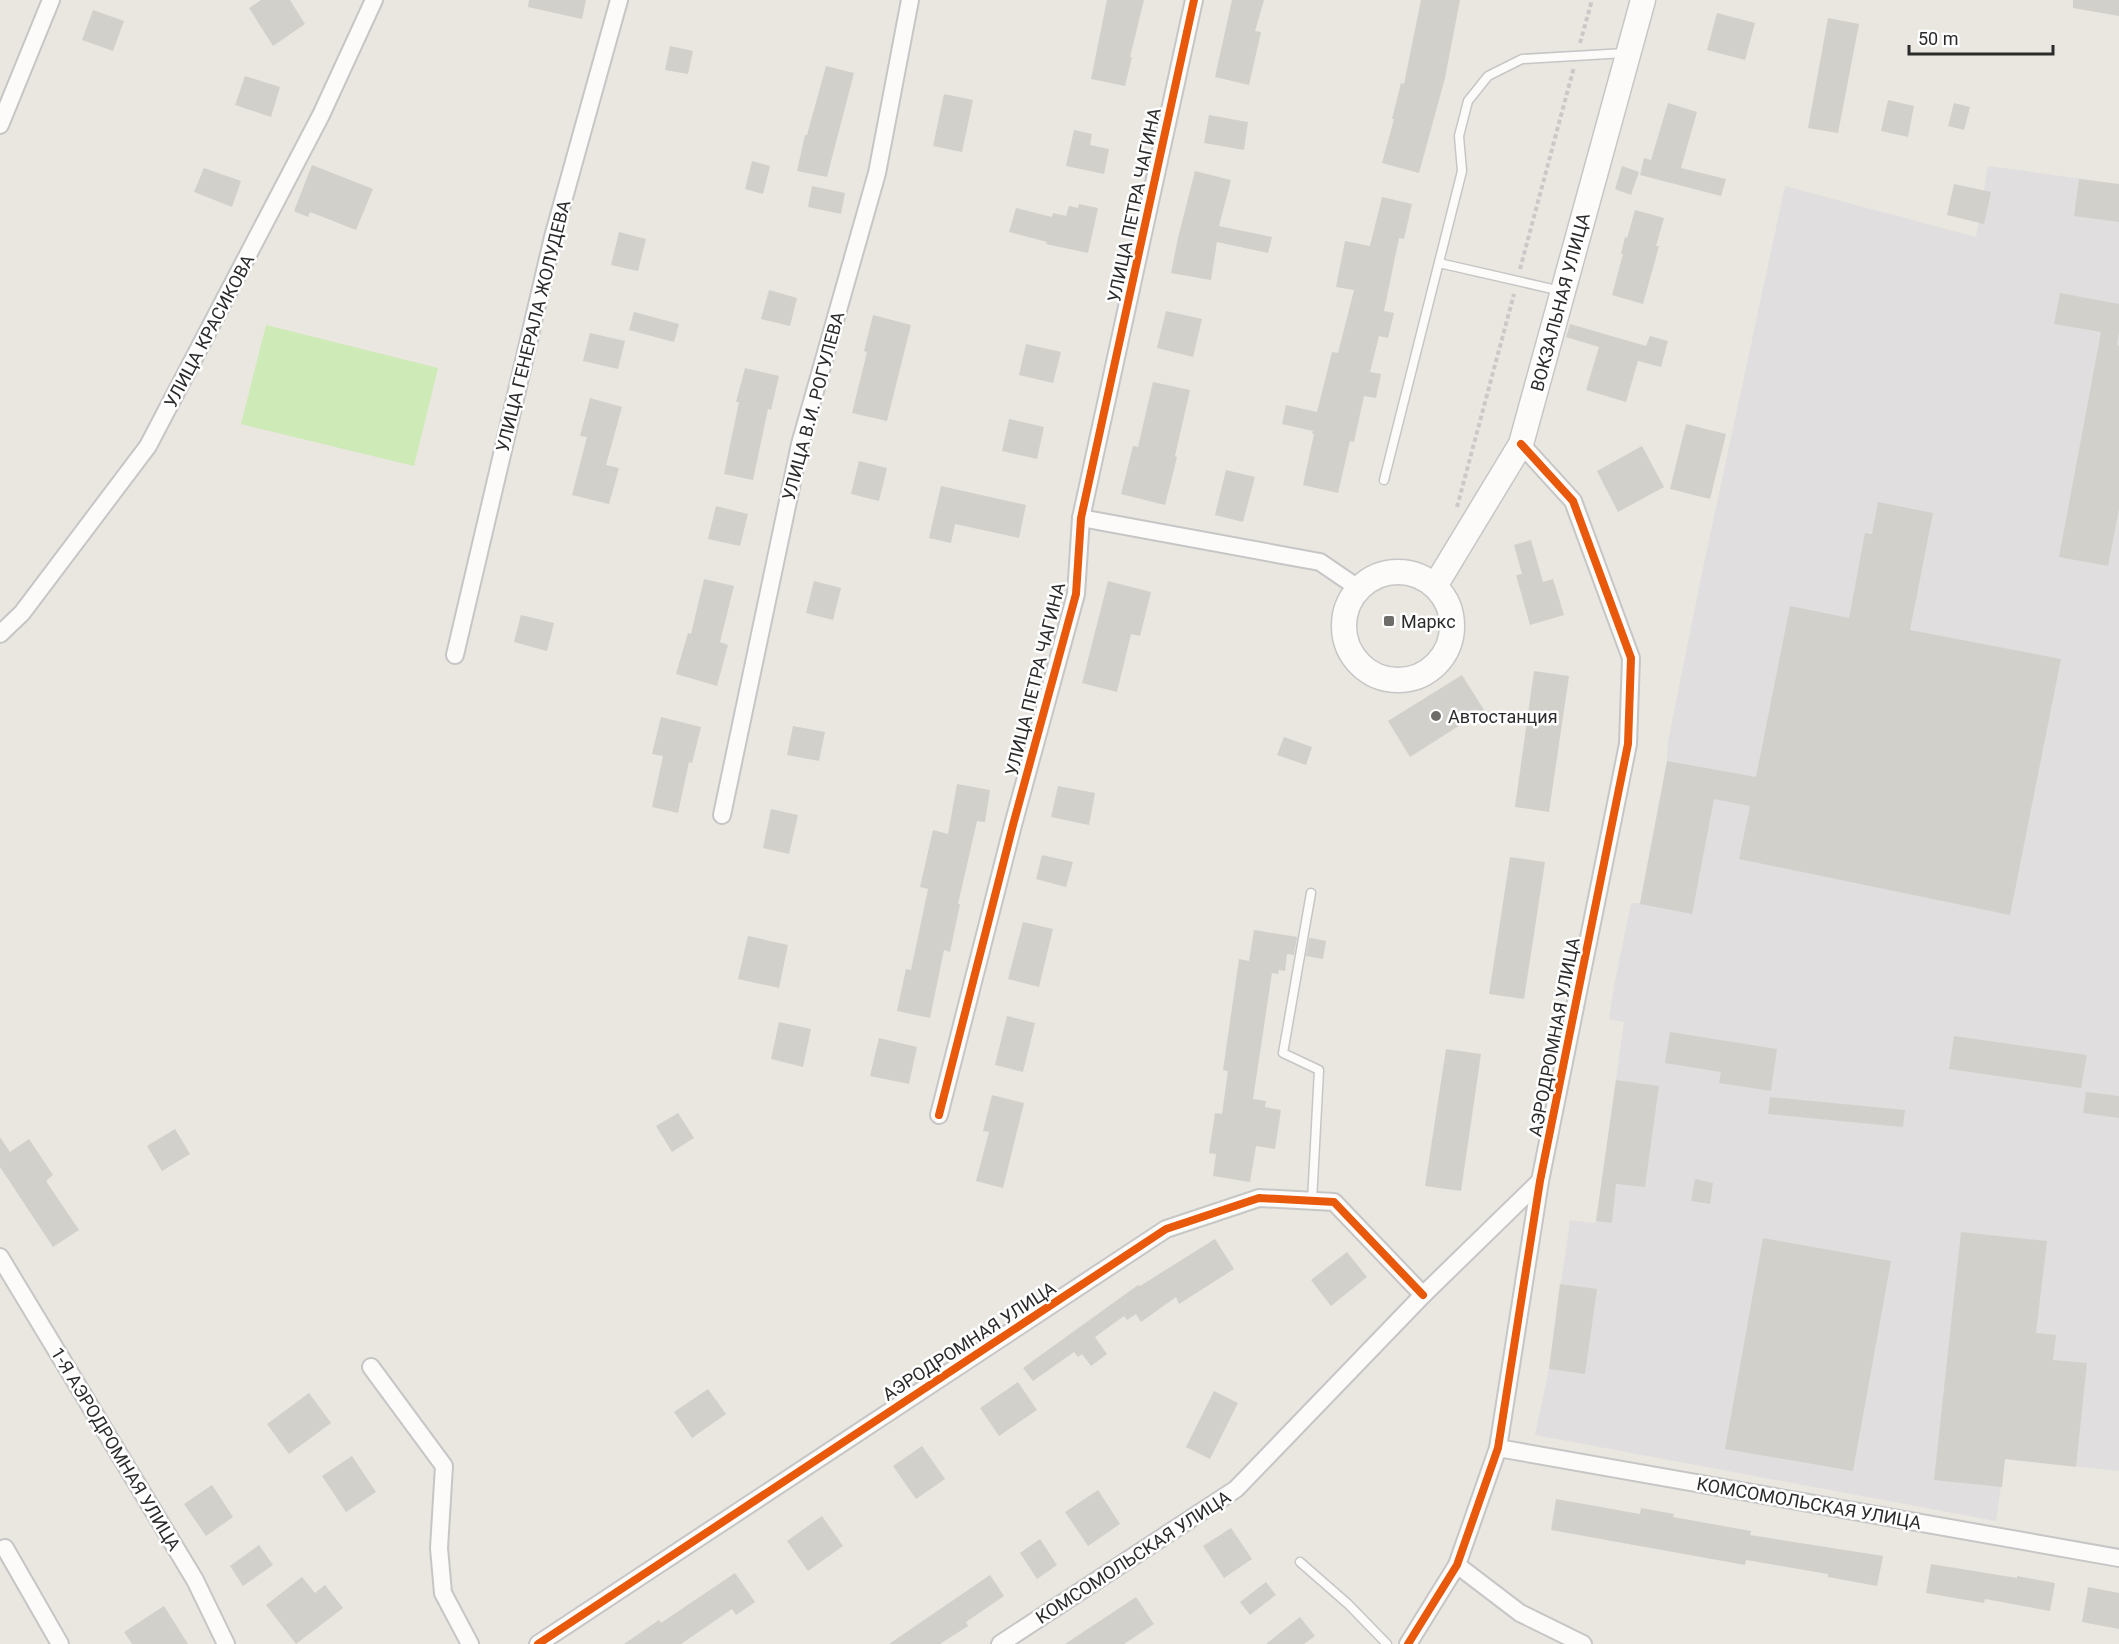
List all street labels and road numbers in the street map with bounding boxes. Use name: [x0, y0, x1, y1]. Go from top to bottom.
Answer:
street label: УЛИЦА ПЕТРА ЧАГИНА: [1103, 106, 1165, 304]
street label: УЛИЦА ГЕНЕРАЛА ЖОЛУДЕВА: [492, 198, 575, 454]
street label: ВОКЗАЛЬНАЯ УЛИЦА: [1526, 210, 1594, 394]
street label: УЛИЦА КРАСИКОВА: [160, 251, 258, 411]
street label: УЛИЦА В.И. РОГУЛЕВА: [778, 309, 848, 503]
street label: УЛИЦА ПЕТРА ЧАГИНА: [1001, 580, 1069, 778]
street label: АЭРОДРОМНАЯ УЛИЦА: [1524, 935, 1584, 1138]
street label: АЭРОДРОМНАЯ УЛИЦА: [878, 1277, 1060, 1405]
street label: 1-Я АЭРОДРОМНАЯ УЛИЦА: [47, 1344, 185, 1555]
street label: КОМСОМОЛЬСКАЯ УЛИЦА: [1695, 1473, 1923, 1533]
street label: КОМСОМОЛЬСКАЯ УЛИЦА: [1032, 1486, 1234, 1628]

